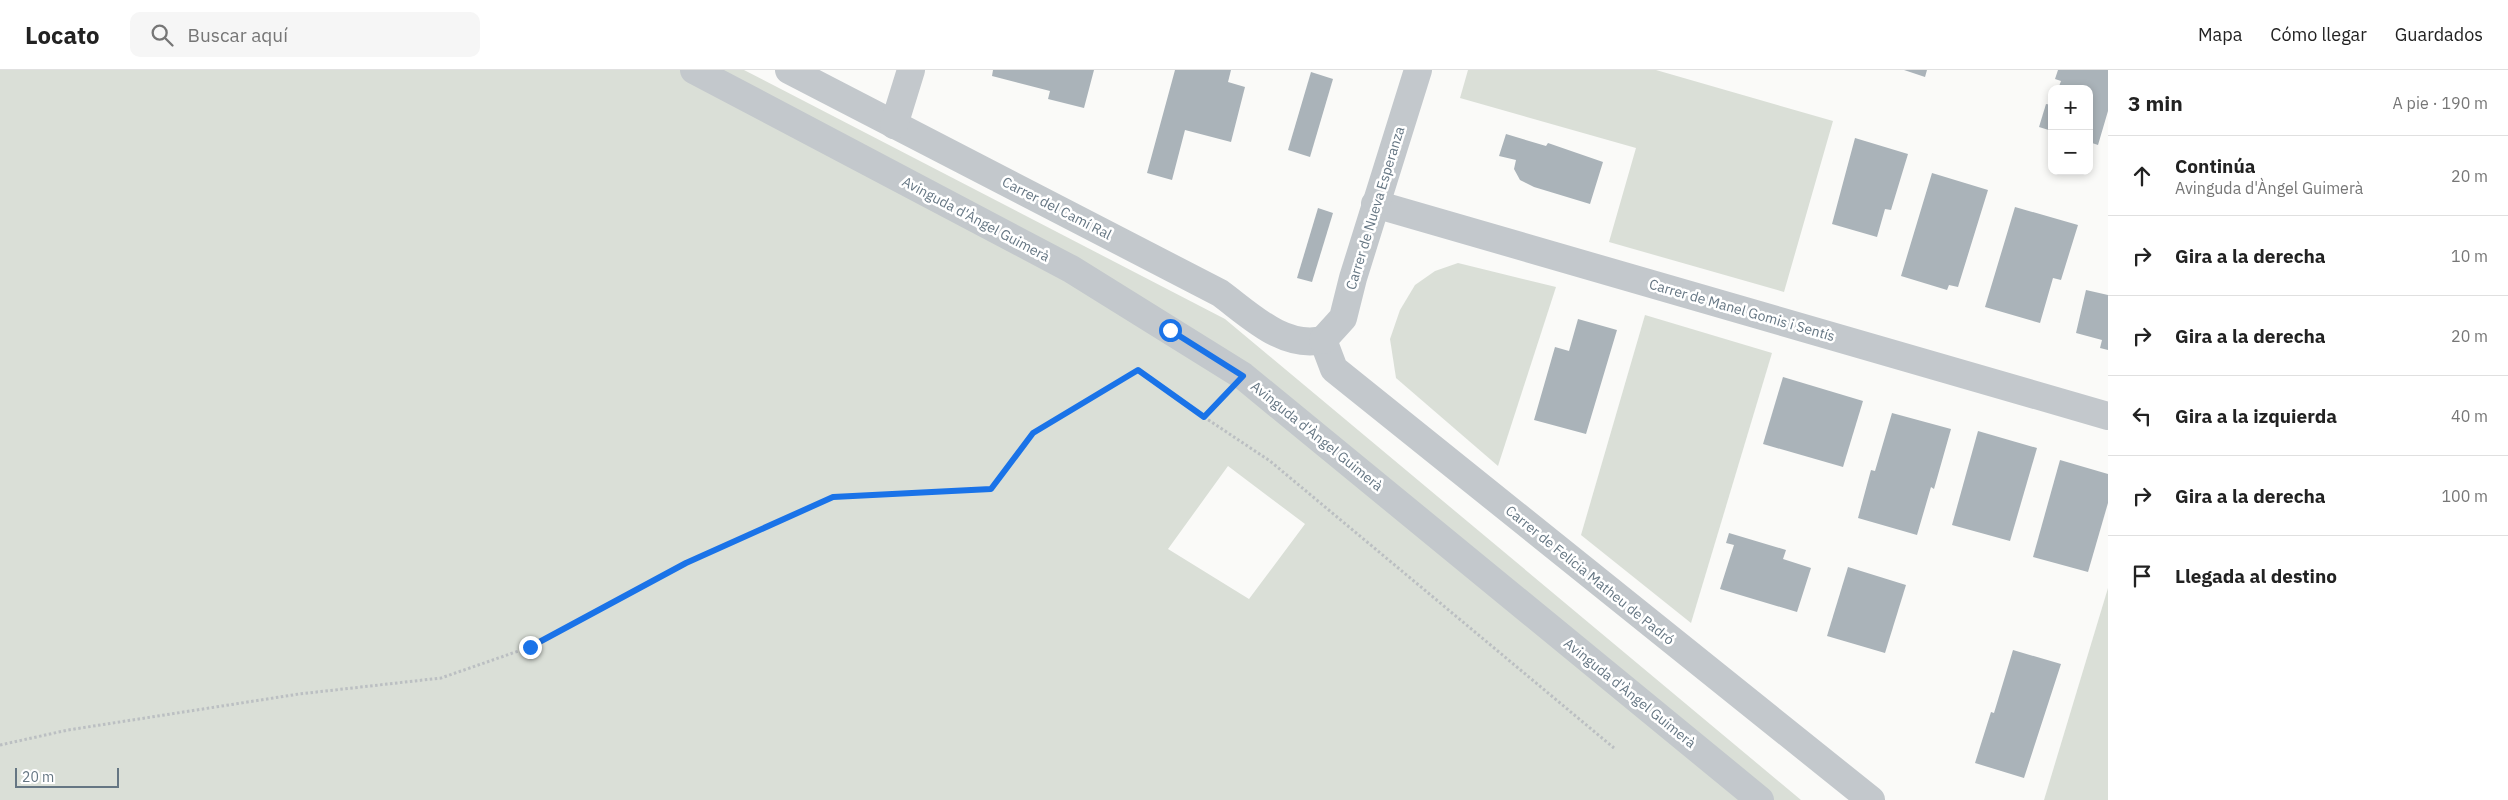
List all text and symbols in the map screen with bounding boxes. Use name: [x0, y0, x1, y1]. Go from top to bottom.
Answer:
search box: [130, 12, 480, 57]
text: Locato: [25, 19, 100, 51]
icon: search: [148, 21, 176, 49]
text: Buscar aquí: [188, 23, 288, 47]
text: Mapa: [2198, 23, 2242, 46]
text: Cómo llegar: [2270, 23, 2367, 46]
text: Guardados: [2395, 23, 2483, 46]
map controls: [2048, 85, 2093, 175]
button: +: [2048, 85, 2093, 130]
text: 3 min: [2128, 89, 2183, 117]
text: A pie · 190 m: [2393, 93, 2488, 113]
street label: Carrer de Nueva Esperanza: [1342, 124, 1409, 292]
button: −: [2048, 130, 2093, 175]
text: Continúa: [2175, 154, 2256, 178]
icon: ahead: [2128, 162, 2156, 190]
text: 20 m: [2451, 166, 2488, 186]
street label: Avinguda d'Àngel Guimerà: [899, 172, 1054, 266]
street label: Carrer del Camí Ral: [999, 173, 1115, 244]
text: Avinguda d'Àngel Guimerà: [2175, 178, 2363, 198]
icon: right: [2128, 242, 2156, 270]
text: Gira a la derecha: [2175, 244, 2326, 268]
text: 10 m: [2451, 246, 2488, 266]
street label: Carrer de Manel Gomis i Sentís: [1647, 275, 1837, 345]
route start: [1159, 319, 1182, 342]
icon: right: [2128, 322, 2156, 350]
text: Gira a la derecha: [2175, 324, 2326, 348]
text: 20 m: [2451, 326, 2488, 346]
street label: Avinguda d'Àngel Guimerà: [1247, 376, 1388, 495]
icon: left: [2128, 402, 2156, 430]
text: Gira a la izquierda: [2175, 404, 2337, 428]
text: 40 m: [2451, 406, 2488, 426]
icon: right: [2128, 482, 2156, 510]
text: Gira a la derecha: [2175, 484, 2326, 508]
text: 100 m: [2441, 486, 2488, 506]
street label: Carrer de Felícia Matheu de Padró: [1502, 501, 1678, 649]
icon: arrive: [2128, 562, 2156, 590]
text: Llegada al destino: [2175, 564, 2337, 588]
street label: Avinguda d'Àngel Guimerà: [1560, 633, 1701, 752]
route end: [519, 636, 542, 659]
scale bar: [15, 765, 119, 788]
text: 20 m: [22, 768, 54, 786]

